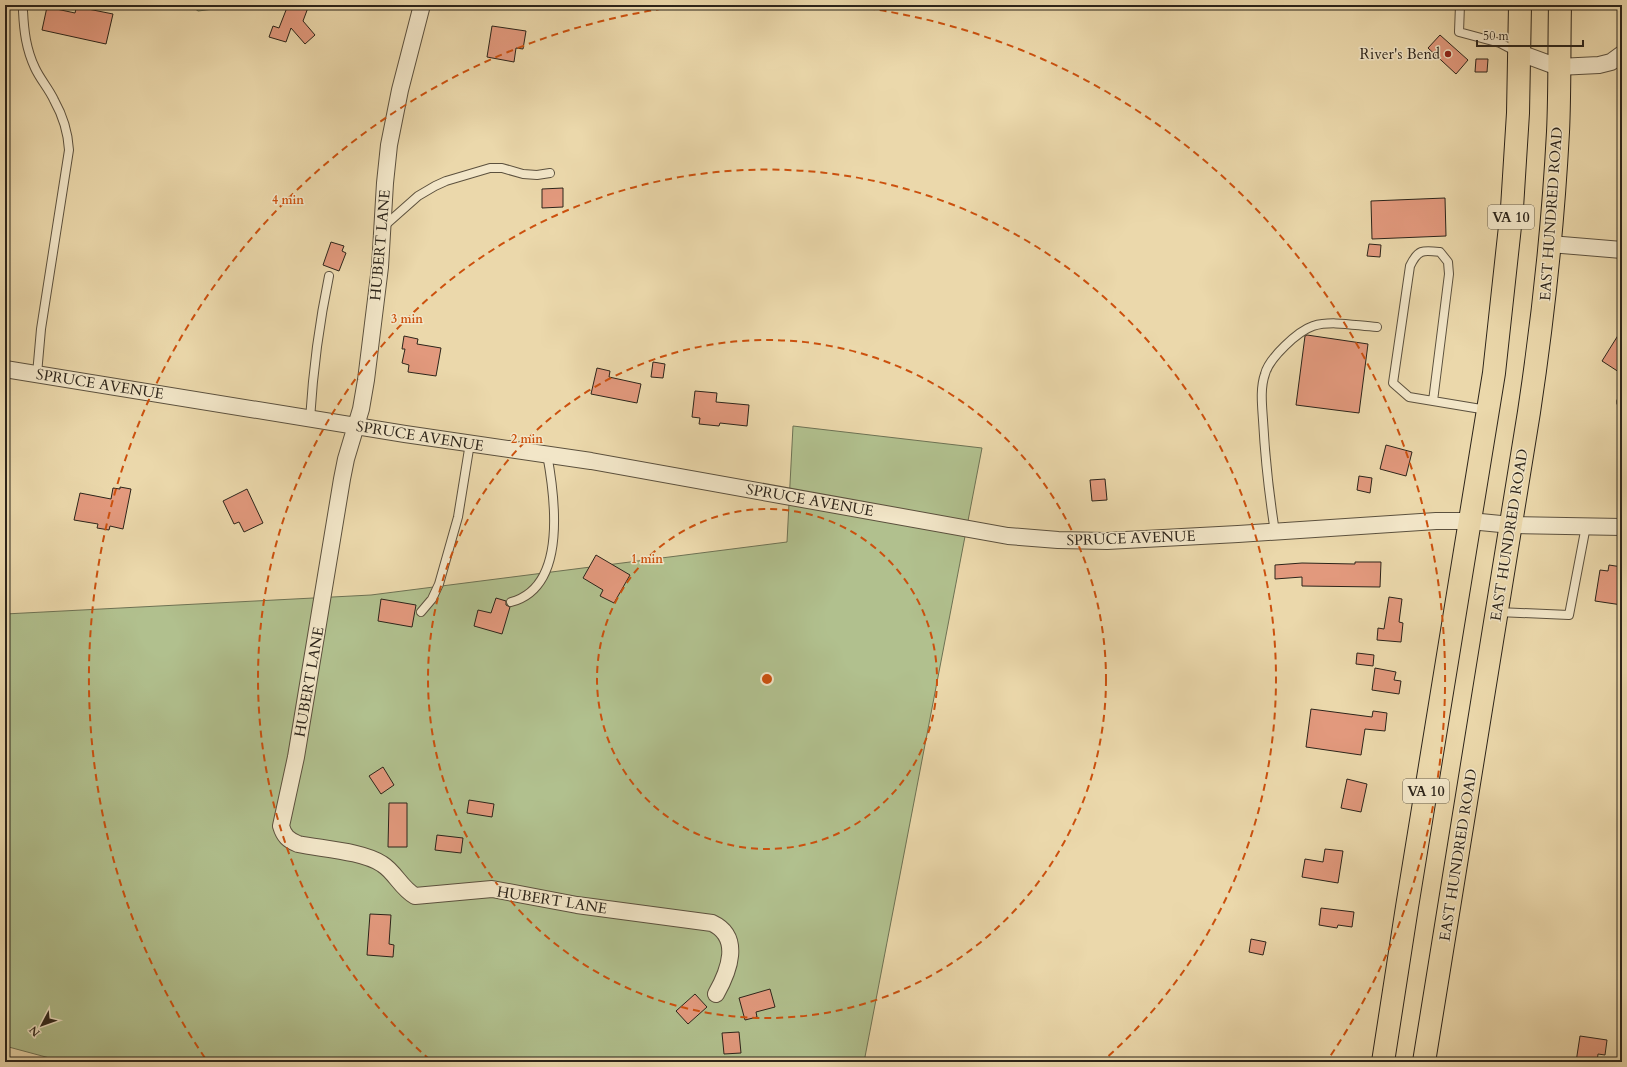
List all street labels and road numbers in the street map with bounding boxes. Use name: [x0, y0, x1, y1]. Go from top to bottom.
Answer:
street label: EAST HUNDRED ROAD: [1535, 126, 1567, 302]
street label: HUBERT LANE: [365, 189, 395, 301]
road number: VA 10: [1488, 205, 1534, 229]
street label: SPRUCE AVENUE: [35, 364, 165, 404]
street label: SPRUCE AVENUE: [355, 416, 485, 456]
street label: EAST HUNDRED ROAD: [1485, 447, 1533, 623]
street label: SPRUCE AVENUE: [745, 479, 875, 521]
street label: SPRUCE AVENUE: [1066, 526, 1196, 550]
street label: HUBERT LANE: [289, 625, 329, 739]
street label: EAST HUNDRED ROAD: [1434, 767, 1482, 943]
road number: VA 10: [1403, 779, 1449, 803]
street label: HUBERT LANE: [495, 881, 609, 919]

